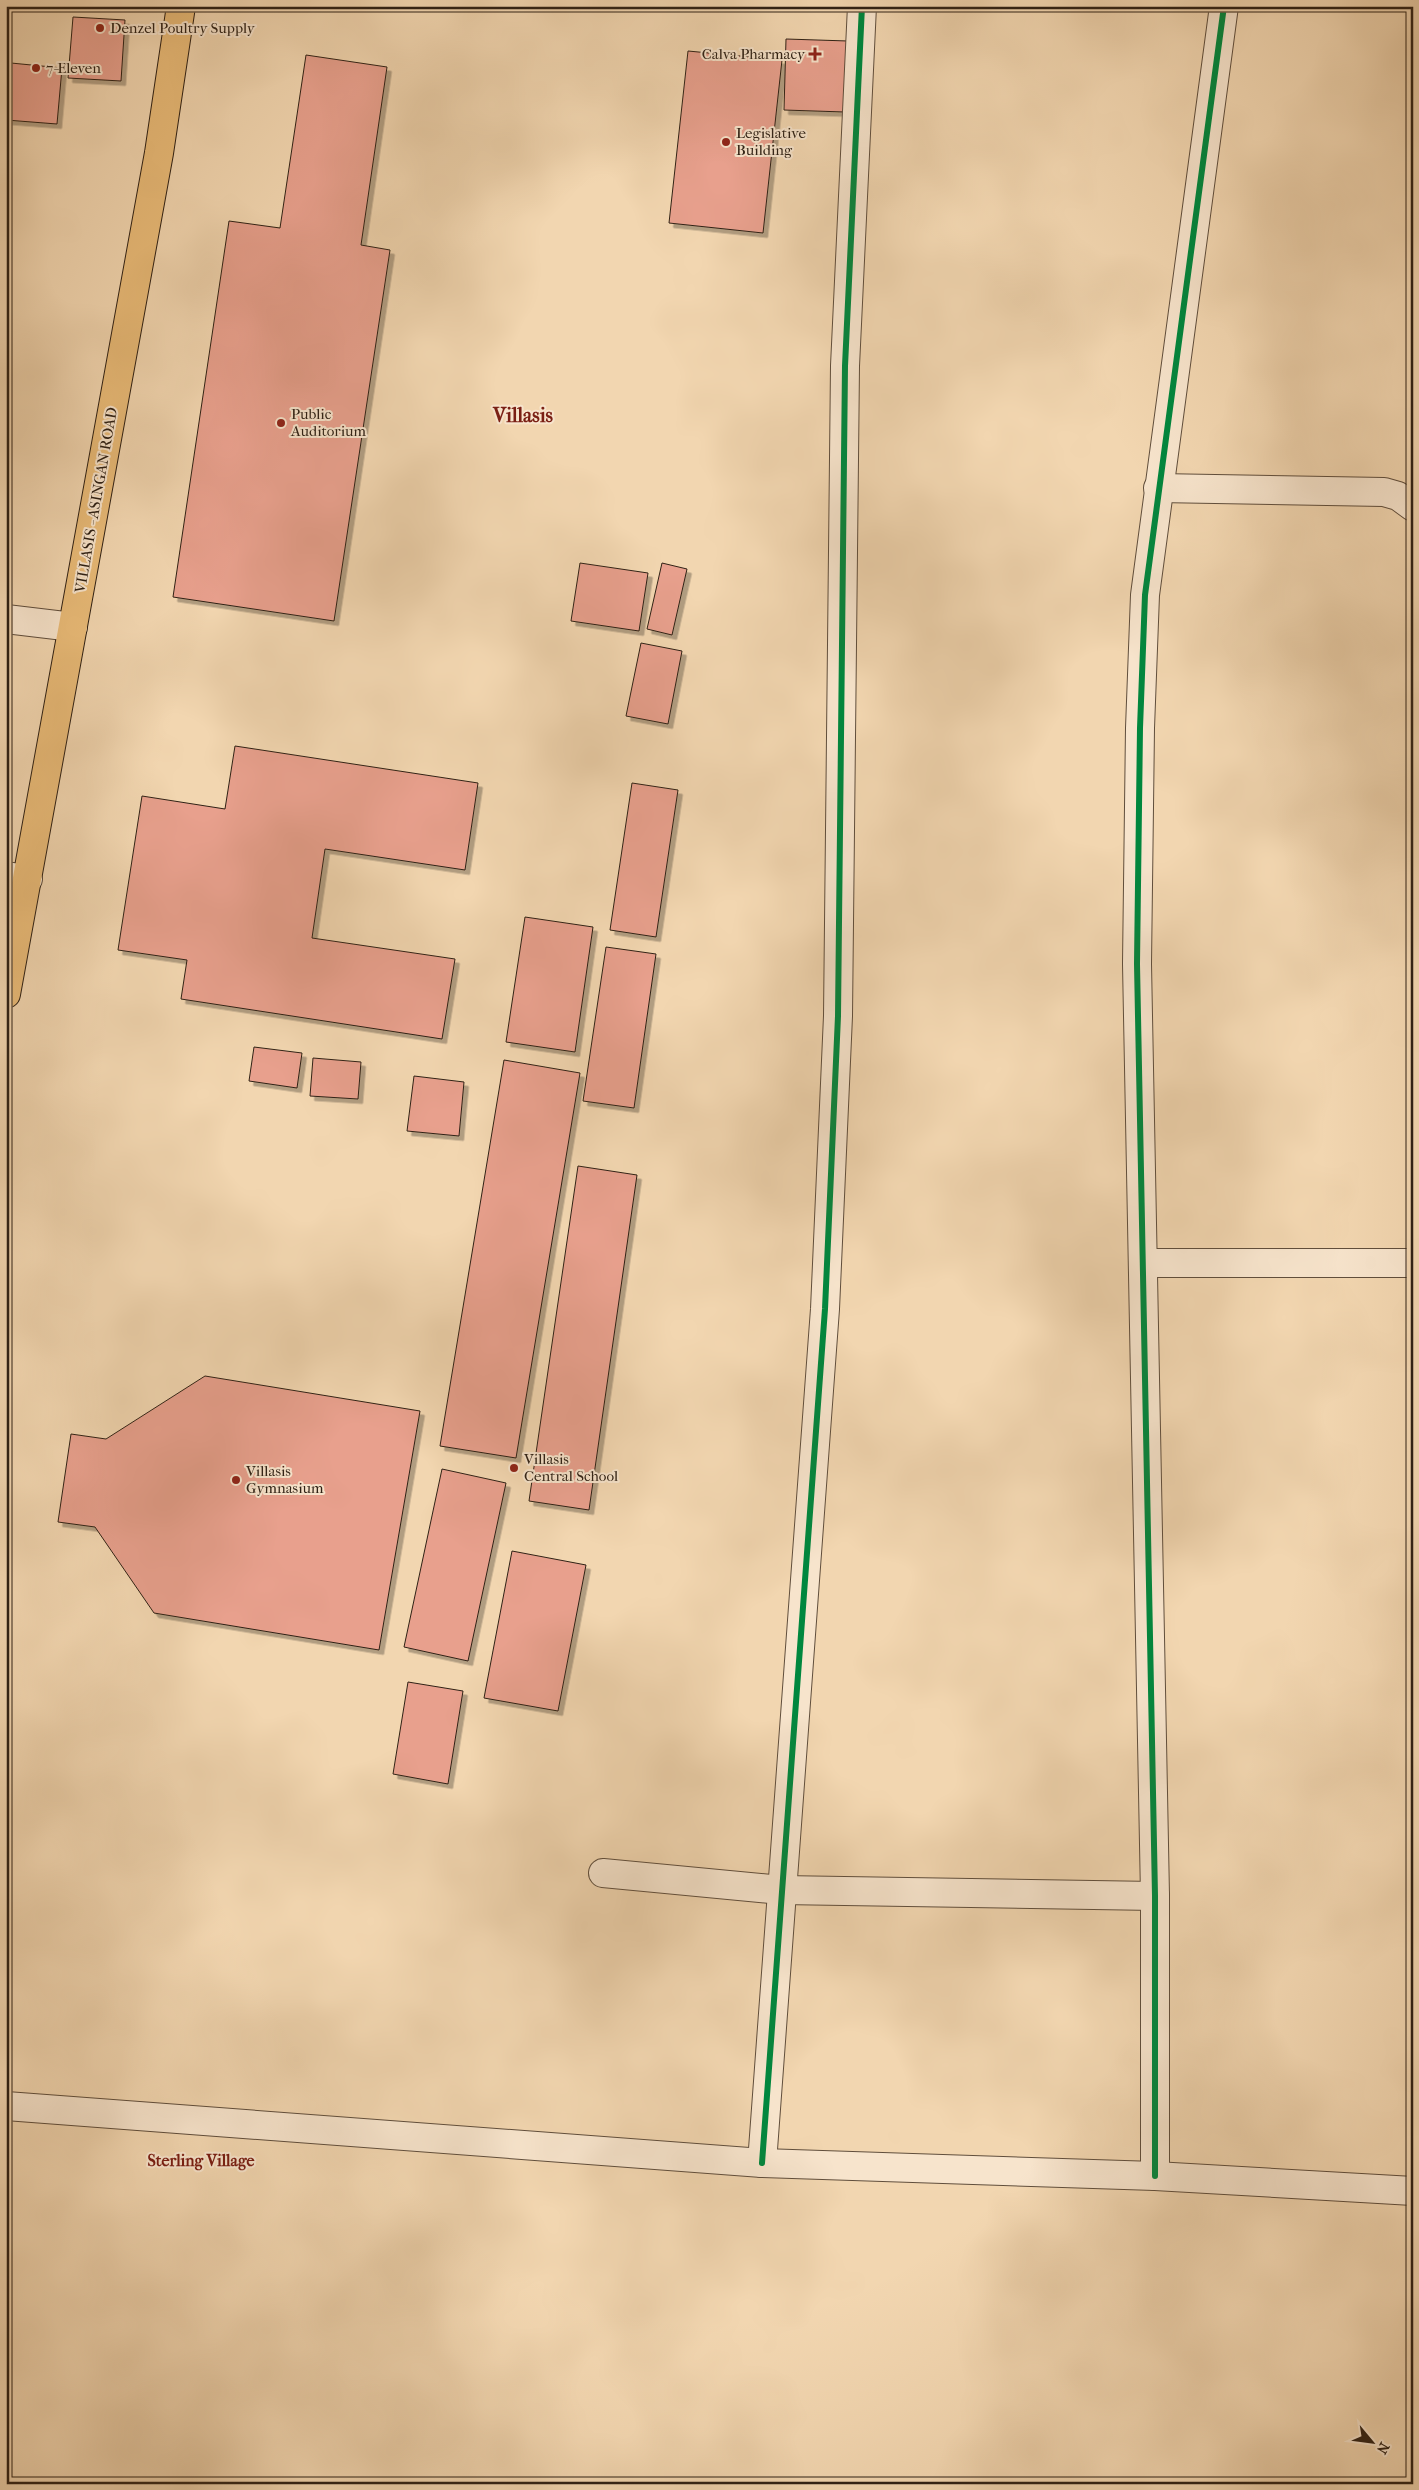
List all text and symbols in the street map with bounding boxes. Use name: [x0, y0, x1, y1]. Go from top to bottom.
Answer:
place label: Denzel Poultry Supply: [110, 19, 256, 37]
marker: Denzel Poultry Supply: [94, 22, 106, 34]
place label: Calva Pharmacy: [702, 45, 806, 63]
marker: Calva Pharmacy: [809, 48, 821, 60]
place label: 7-Eleven: [46, 59, 101, 77]
marker: 7-Eleven: [30, 62, 42, 74]
place label: Legislative Building: [736, 124, 806, 159]
marker: Legislative Building: [720, 136, 732, 148]
district label: Villasis: [492, 404, 554, 427]
place label: Public Auditorium: [290, 405, 367, 440]
street label: VILLASIS - ASINGAN ROAD: [71, 406, 121, 595]
marker: Public Auditorium: [275, 417, 287, 429]
place label: Villasis Central School: [523, 1450, 618, 1485]
place label: Villasis Gymnasium: [245, 1462, 324, 1497]
marker: Villasis Central School: [508, 1462, 520, 1474]
marker: Villasis Gymnasium: [230, 1474, 242, 1486]
district label: Sterling Village: [148, 2151, 255, 2171]
north arrow: [1346, 2418, 1396, 2468]
text: N: [1373, 2439, 1393, 2457]

